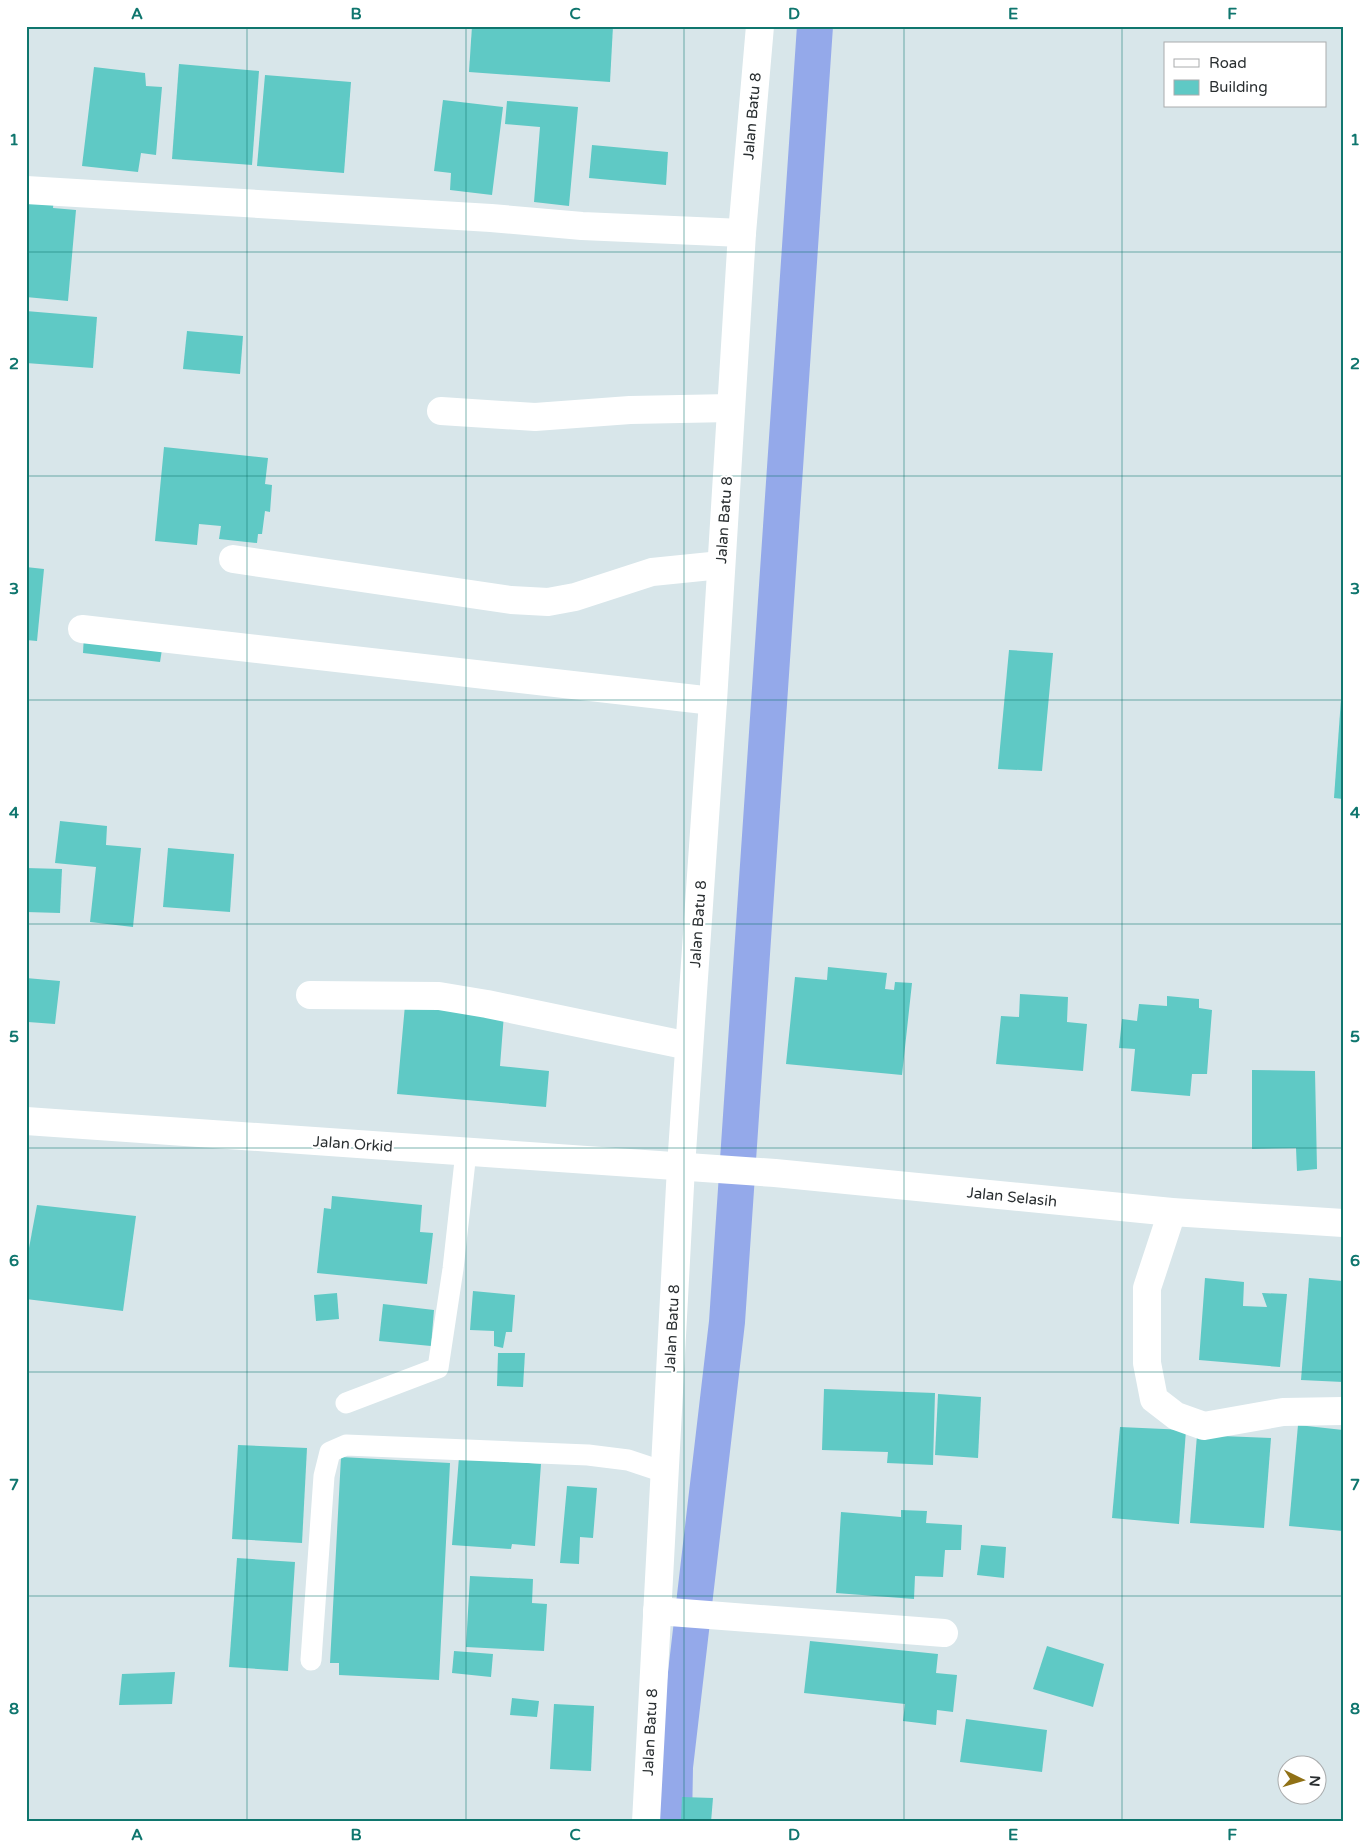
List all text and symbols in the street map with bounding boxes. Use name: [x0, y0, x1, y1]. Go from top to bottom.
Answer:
text: A: [131, 4, 143, 24]
text: B: [350, 4, 362, 24]
text: C: [569, 4, 581, 24]
text: D: [788, 4, 800, 24]
text: E: [1008, 4, 1018, 24]
text: F: [1227, 4, 1237, 24]
legend: [1164, 42, 1326, 108]
text: Road: [1209, 54, 1247, 72]
street label: Jalan Batu 8: [739, 72, 765, 160]
text: Building: [1209, 78, 1268, 96]
text: 1: [9, 130, 19, 150]
text: 1: [1350, 130, 1360, 150]
text: 2: [9, 354, 19, 374]
text: 2: [1350, 354, 1360, 374]
street label: Jalan Batu 8: [712, 476, 736, 564]
text: 3: [9, 579, 19, 599]
text: 3: [1350, 579, 1360, 599]
text: 4: [9, 803, 19, 823]
text: 4: [1350, 803, 1360, 823]
street label: Jalan Batu 8: [686, 880, 710, 968]
text: 5: [9, 1027, 19, 1047]
text: 5: [1350, 1027, 1360, 1047]
street label: Jalan Orkid: [313, 1132, 393, 1156]
street label: Jalan Selasih: [966, 1183, 1058, 1211]
text: 6: [9, 1251, 19, 1271]
text: 6: [1350, 1251, 1360, 1271]
street label: Jalan Batu 8: [661, 1284, 683, 1372]
text: 7: [9, 1475, 19, 1495]
text: 7: [1350, 1475, 1360, 1495]
street label: Jalan Batu 8: [639, 1688, 661, 1776]
text: 8: [9, 1699, 19, 1719]
text: 8: [1350, 1699, 1360, 1719]
north arrow: [1276, 1756, 1326, 1806]
text: N: [1305, 1775, 1323, 1787]
text: A: [131, 1825, 143, 1845]
text: B: [350, 1825, 362, 1845]
text: C: [569, 1825, 581, 1845]
text: D: [788, 1825, 800, 1845]
text: E: [1008, 1825, 1018, 1845]
text: F: [1227, 1825, 1237, 1845]

